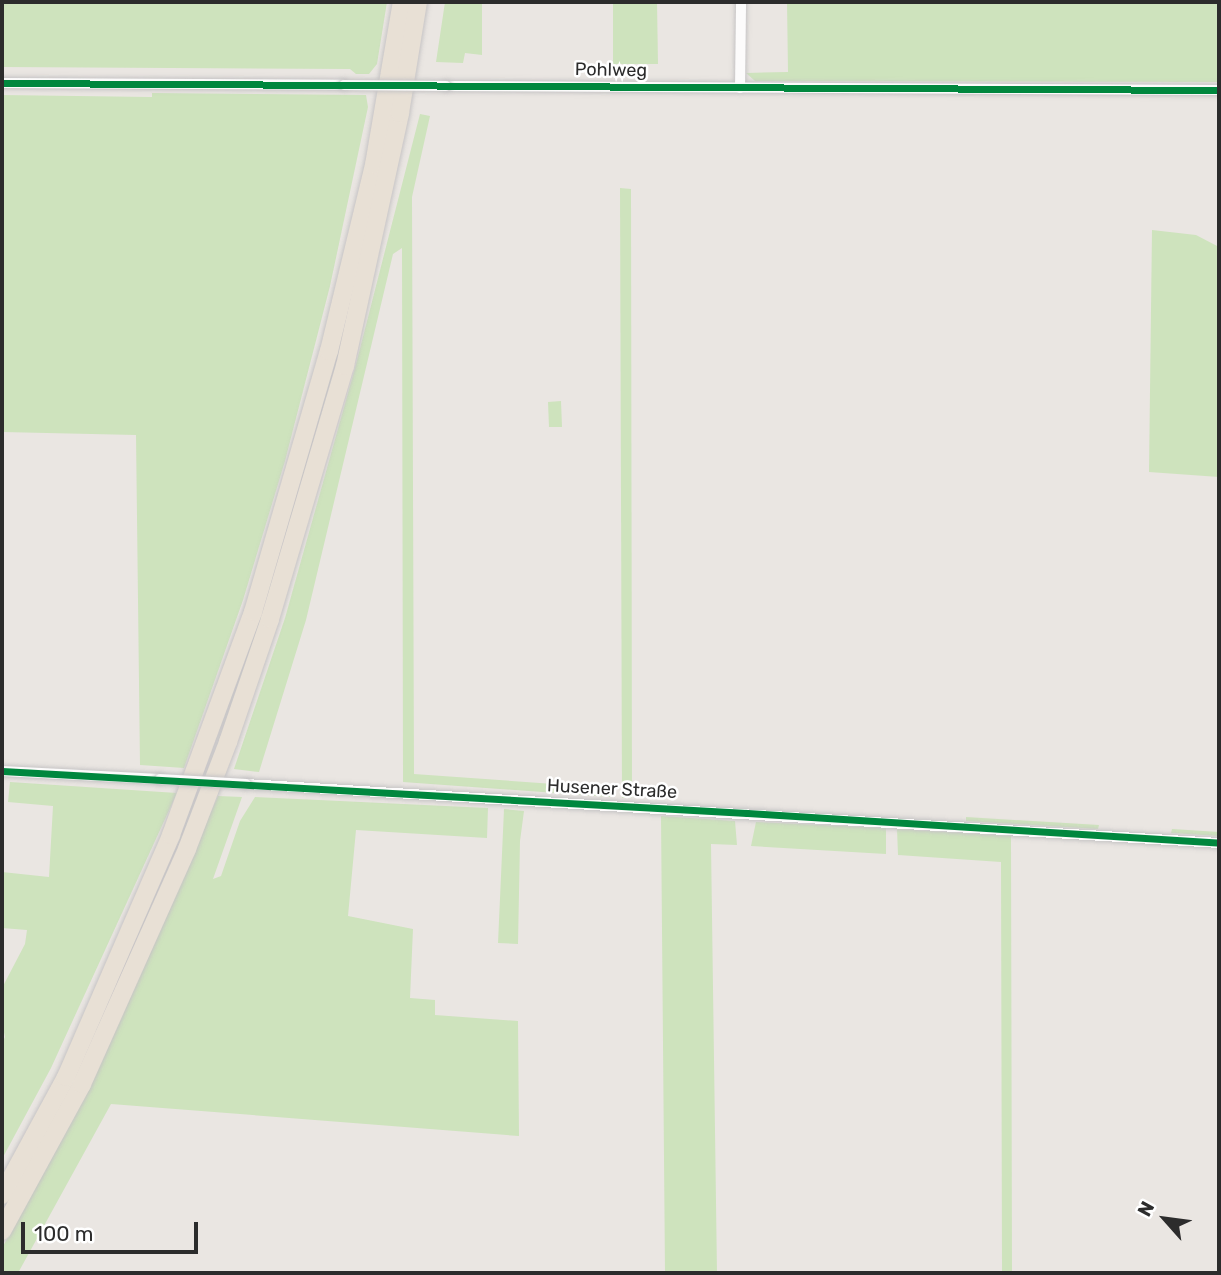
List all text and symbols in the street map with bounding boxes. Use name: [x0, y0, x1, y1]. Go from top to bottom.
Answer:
street label: Pohlweg: [575, 59, 647, 81]
street label: Husener Straße: [546, 775, 678, 803]
north arrow: [1130, 1184, 1200, 1254]
text: N: [1133, 1197, 1159, 1220]
scale bar: [24, 1208, 201, 1252]
text: 100 m: [34, 1221, 93, 1246]

